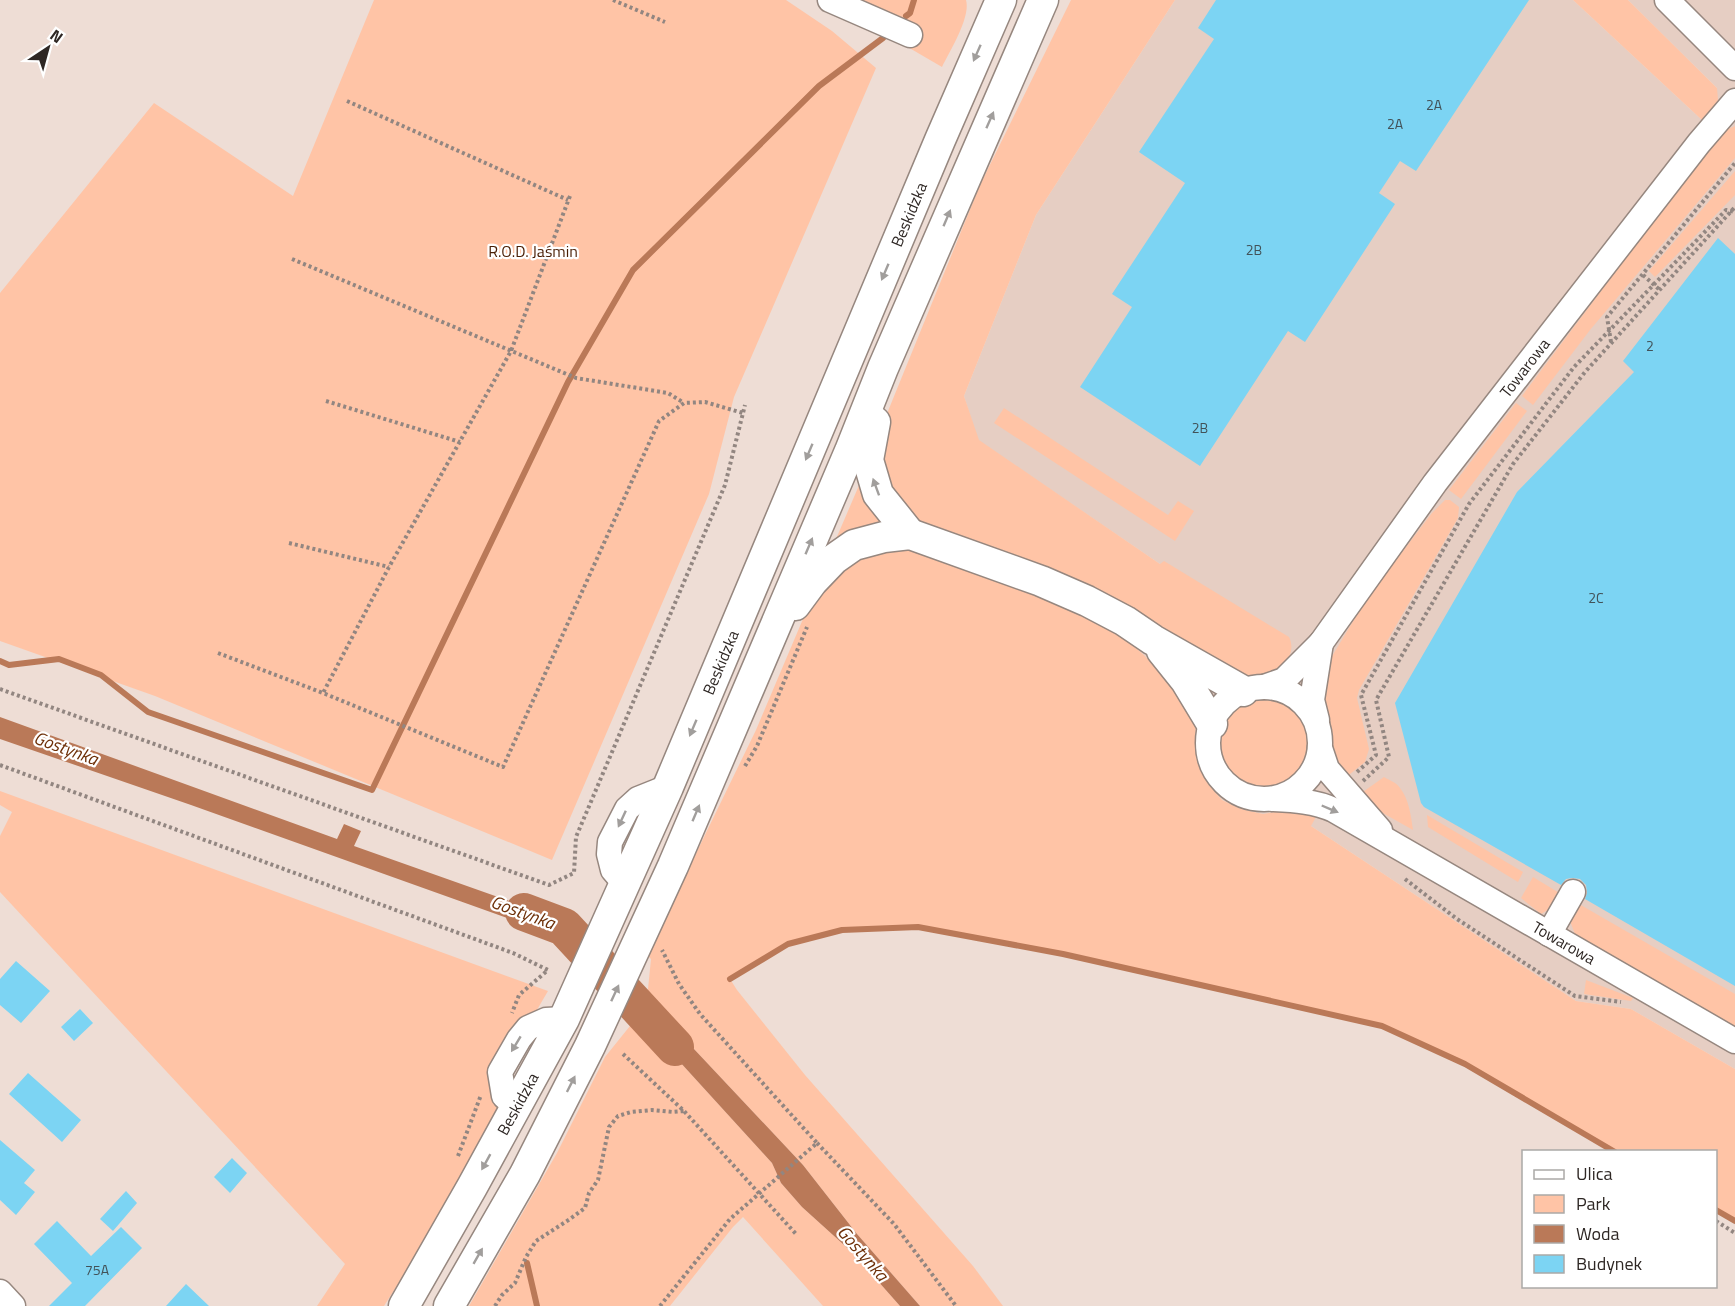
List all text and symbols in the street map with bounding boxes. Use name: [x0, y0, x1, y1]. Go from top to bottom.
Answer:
north arrow: [18, 18, 78, 78]
text: N: [45, 23, 68, 49]
one-way arrow: [972, 45, 982, 63]
house number: 2A: [1426, 94, 1443, 115]
one-way arrow: [985, 111, 995, 129]
house number: 2A: [1387, 113, 1404, 134]
street label: Beskidzka: [884, 178, 933, 250]
one-way arrow: [942, 208, 952, 226]
park label: R.O.D. Jaśmin: [488, 239, 578, 263]
house number: 2B: [1246, 239, 1262, 260]
one-way arrow: [880, 263, 889, 281]
street label: Towarowa: [1494, 333, 1555, 402]
house number: 2: [1646, 335, 1654, 356]
house number: 2B: [1192, 417, 1208, 438]
one-way arrow: [804, 443, 814, 461]
one-way arrow: [871, 478, 881, 496]
one-way arrow: [804, 537, 814, 555]
house number: 2C: [1588, 587, 1604, 608]
street label: Beskidzka: [696, 626, 745, 698]
one-way arrow: [688, 719, 697, 737]
water label: Gostynka: [30, 724, 103, 772]
one-way arrow: [691, 803, 701, 821]
one-way arrow: [1321, 805, 1339, 814]
one-way arrow: [617, 810, 626, 827]
water label: Gostynka: [487, 888, 560, 936]
street label: Towarowa: [1528, 915, 1600, 970]
one-way arrow: [610, 984, 620, 1002]
one-way arrow: [511, 1036, 522, 1052]
street label: Beskidzka: [491, 1068, 544, 1139]
one-way arrow: [566, 1075, 576, 1092]
legend: [1522, 1150, 1717, 1288]
one-way arrow: [481, 1154, 491, 1171]
text: Ulica: [1576, 1160, 1613, 1187]
text: Park: [1576, 1190, 1611, 1217]
water label: Gostynka: [831, 1219, 896, 1288]
text: Woda: [1576, 1220, 1620, 1247]
one-way arrow: [473, 1247, 483, 1264]
text: Budynek: [1576, 1250, 1643, 1277]
house number: 75A: [85, 1259, 110, 1280]

